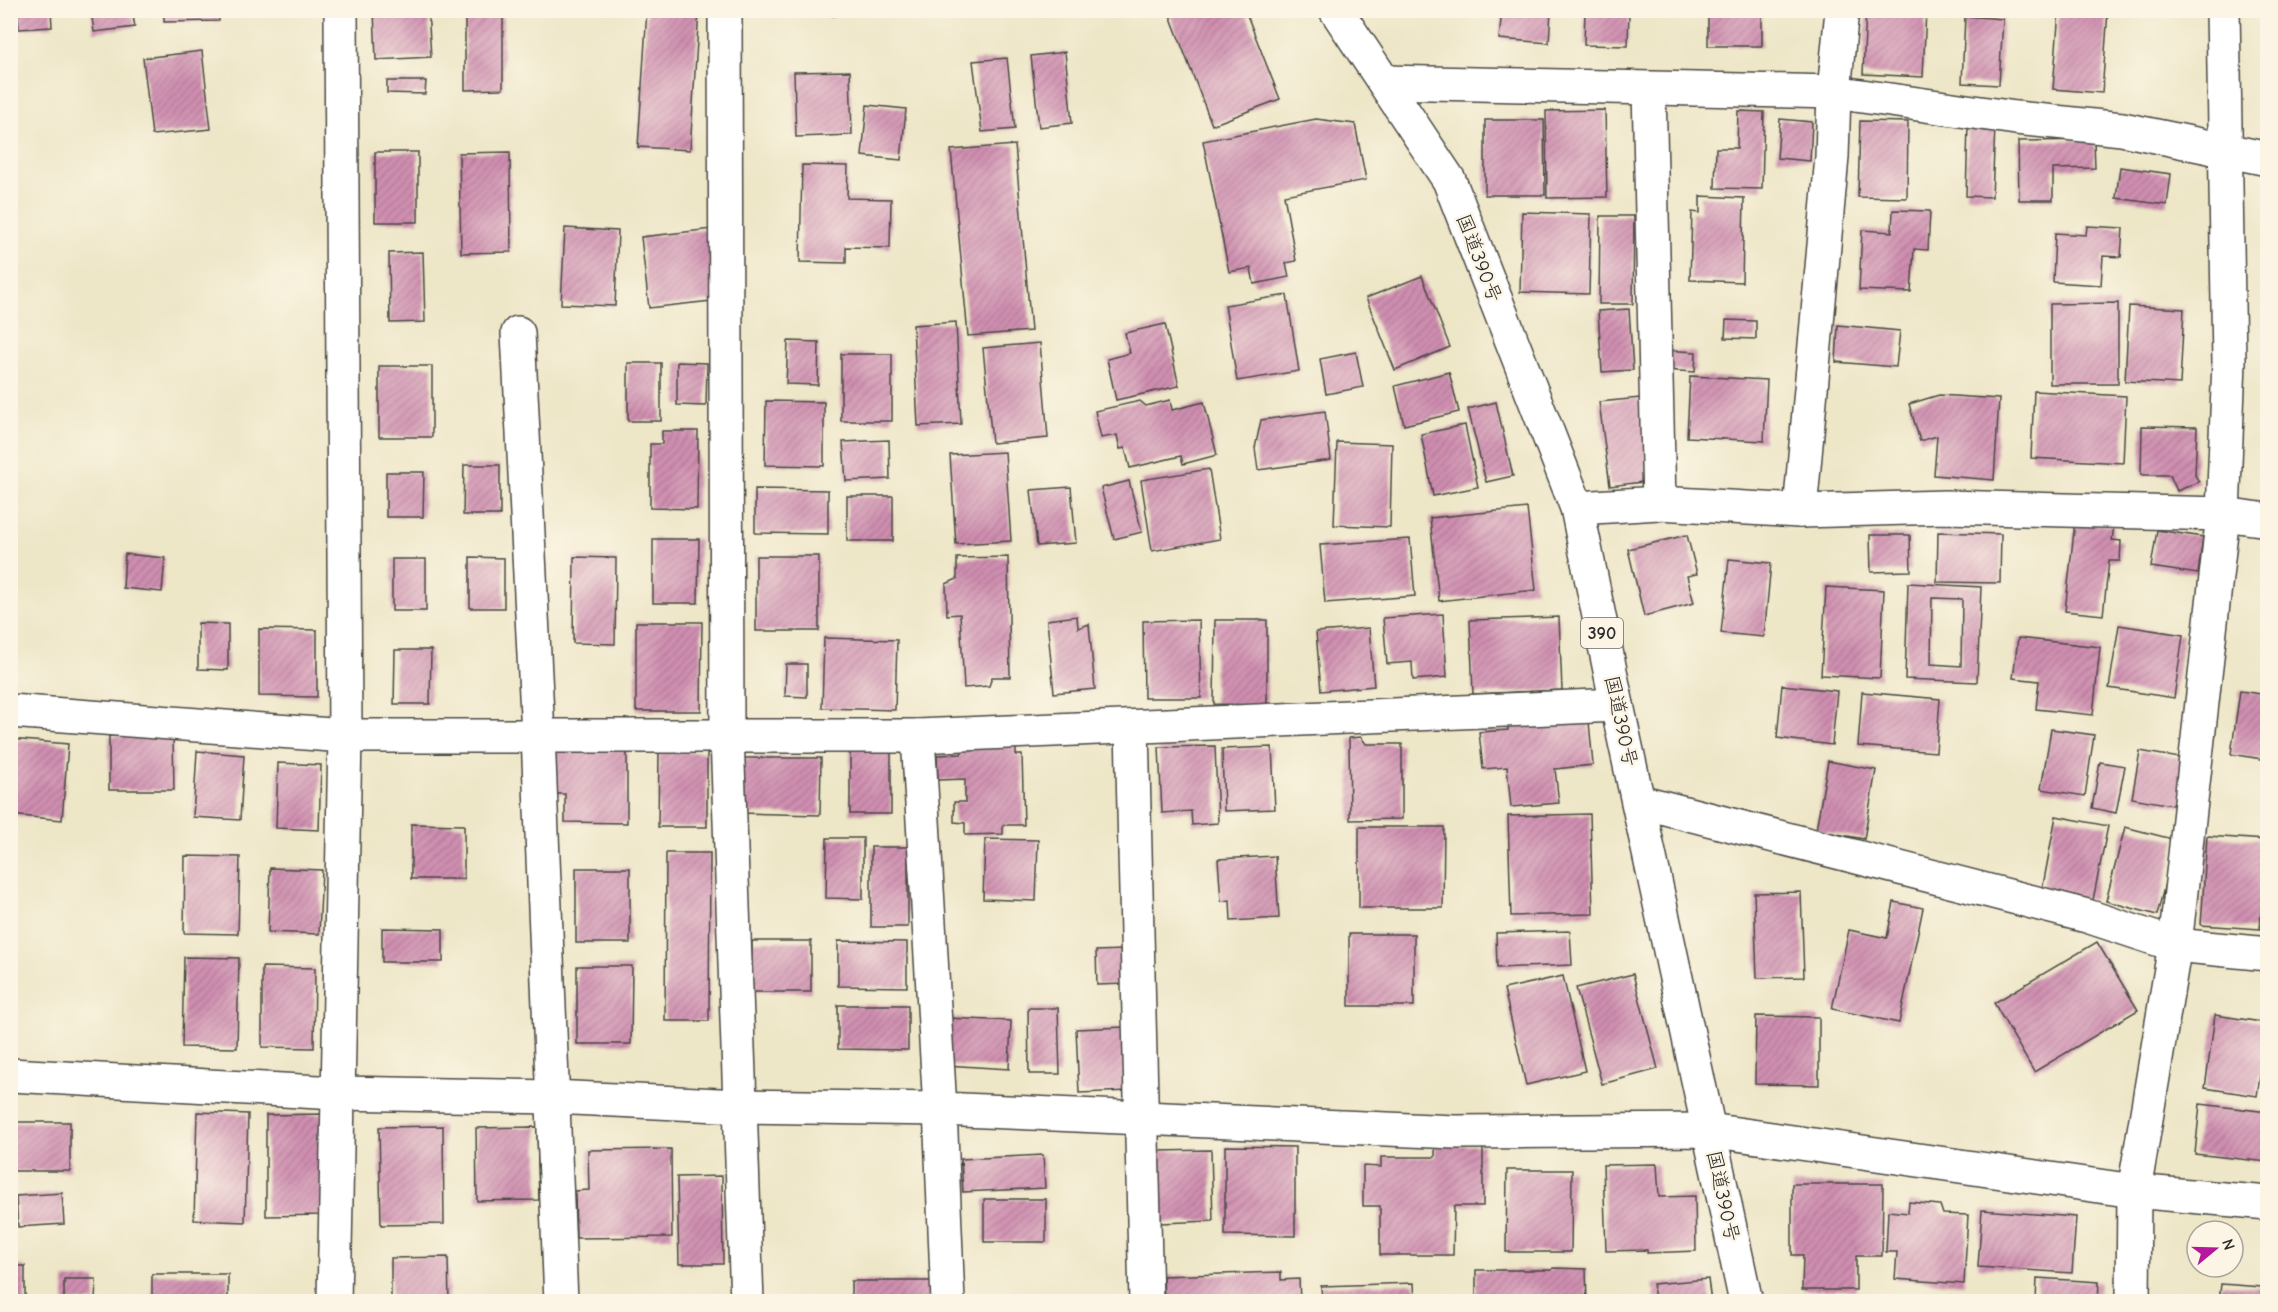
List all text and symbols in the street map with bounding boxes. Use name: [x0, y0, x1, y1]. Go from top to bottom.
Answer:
street label: 国道390号: [1452, 211, 1506, 305]
road number: 390: [1581, 618, 1623, 648]
street label: 国道390号: [1600, 673, 1642, 769]
street label: 国道390号: [1702, 1148, 1744, 1244]
north arrow: [2185, 1219, 2245, 1279]
text: N: [2218, 1237, 2238, 1252]

